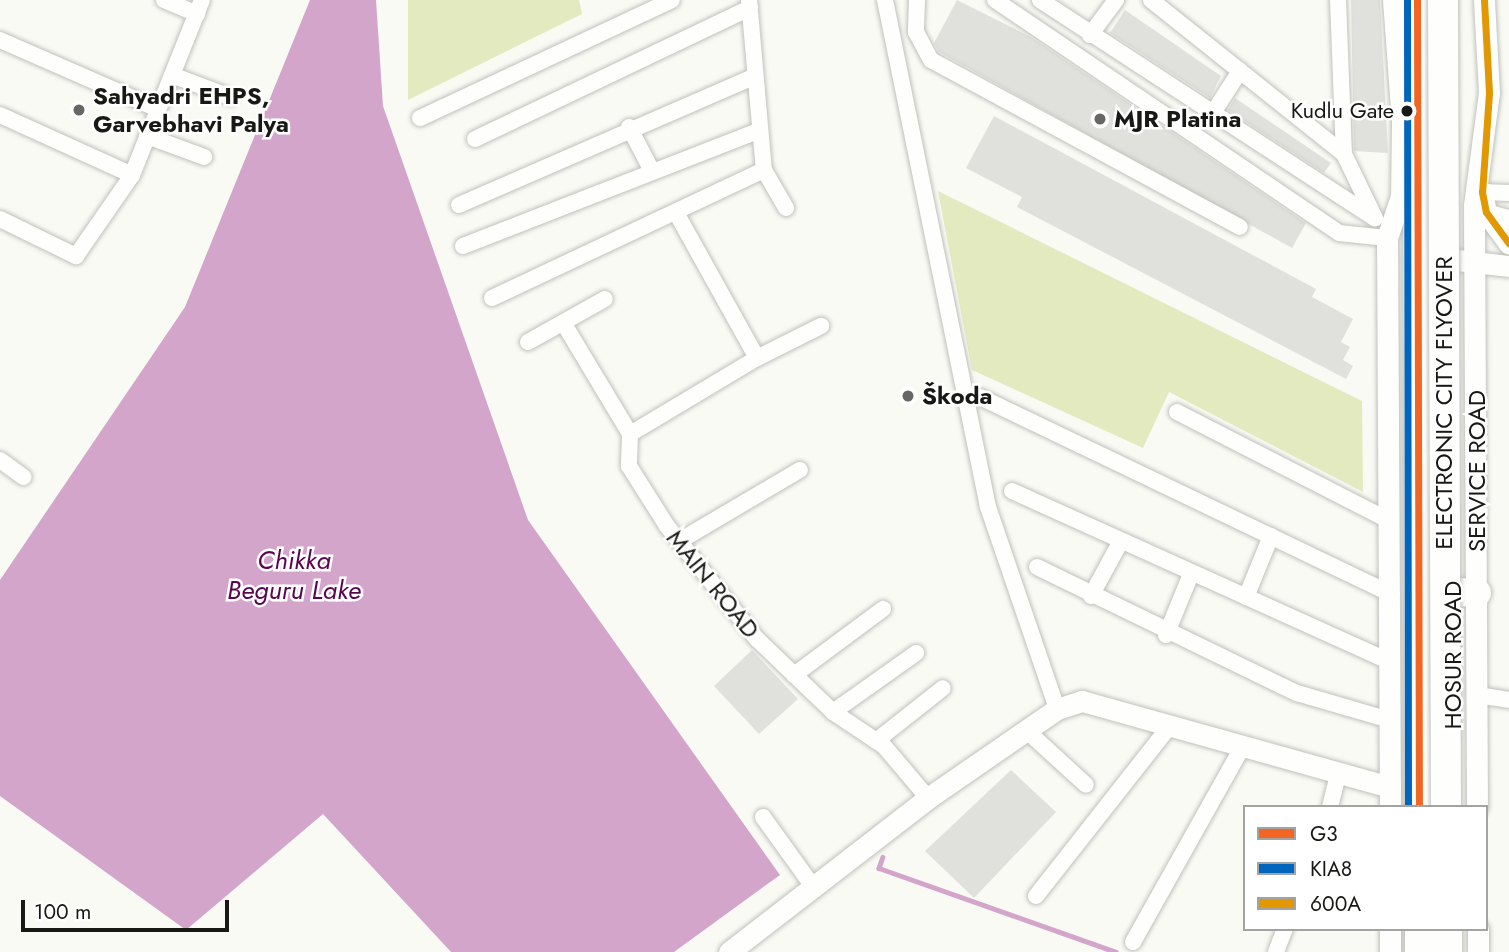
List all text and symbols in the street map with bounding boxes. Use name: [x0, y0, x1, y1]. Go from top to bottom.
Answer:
place label: Sahyadri EHPS, Garvebhavi Palya: [93, 82, 289, 138]
place label: Kudlu Gate: [1291, 98, 1394, 124]
marker: Sahyadri EHPS, Garvebhavi Palya: [71, 102, 87, 118]
marker: Kudlu Gate: [1400, 104, 1414, 118]
place label: MJR Platina: [1114, 105, 1241, 133]
marker: MJR Platina: [1092, 111, 1108, 127]
street label: ELECTRONIC CITY FLYOVER: [1430, 256, 1458, 550]
place label: Škoda: [922, 382, 992, 410]
marker: Škoda: [900, 388, 916, 404]
street label: SERVICE ROAD: [1463, 390, 1491, 552]
street label: MAIN ROAD: [661, 524, 765, 644]
water label: Chikka Beguru Lake: [227, 545, 361, 606]
street label: HOSUR ROAD: [1439, 581, 1467, 729]
legend: [1243, 805, 1488, 931]
text: G3: [1310, 819, 1338, 849]
text: KIA8: [1310, 854, 1352, 884]
scale bar: [24, 886, 233, 930]
text: 600A: [1310, 889, 1361, 919]
text: 100 m: [34, 897, 91, 927]

